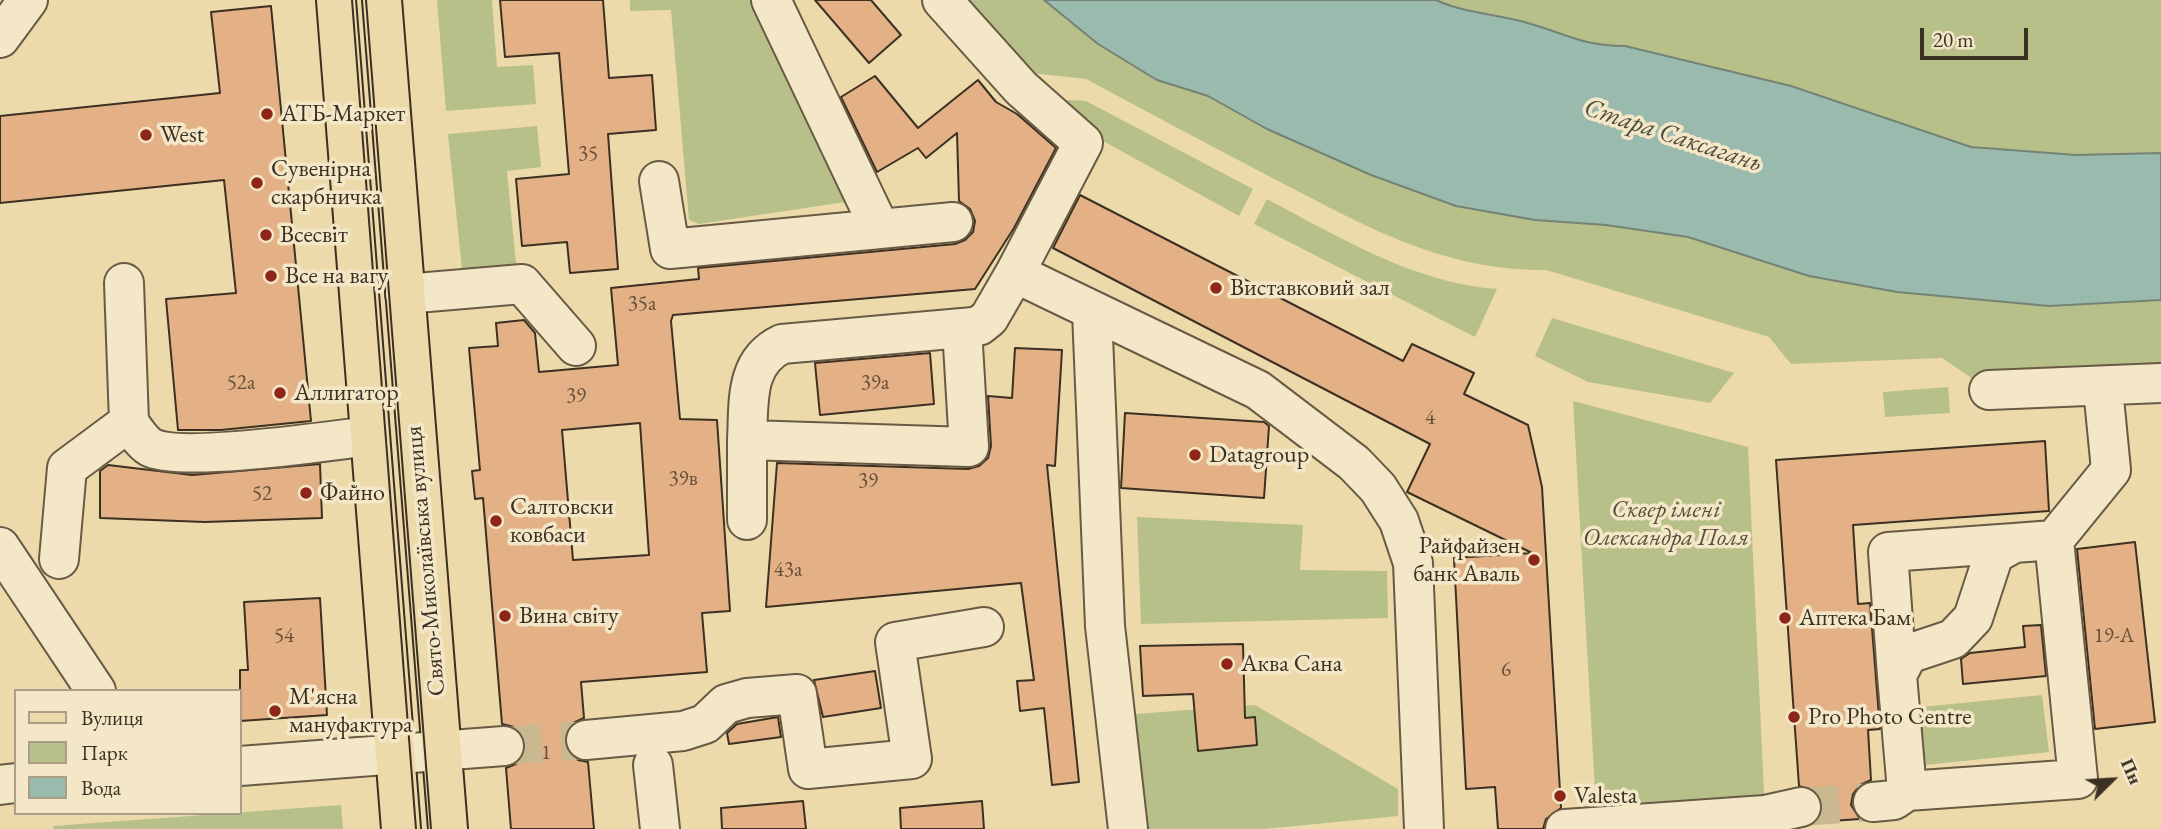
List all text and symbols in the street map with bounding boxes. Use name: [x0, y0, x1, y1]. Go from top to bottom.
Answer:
scale bar: [1923, 14, 2032, 58]
text: 20 m: [1933, 26, 1974, 53]
water label: Стара Саксагань: [1580, 93, 1766, 179]
place label: АТБ-Маркет: [281, 100, 405, 128]
marker: АТБ-Маркет: [259, 106, 275, 122]
place label: West: [160, 121, 204, 149]
marker: West: [138, 127, 154, 143]
house number: 35: [578, 141, 598, 167]
place label: Сувенірна скарбничка: [271, 155, 382, 211]
marker: Сувенірна скарбничка: [249, 175, 265, 191]
place label: Всесвіт: [280, 221, 348, 249]
marker: Всесвіт: [258, 227, 274, 243]
place label: Все на вагу: [285, 262, 388, 290]
marker: Все на вагу: [263, 268, 279, 284]
place label: Виставковий зал: [1230, 274, 1390, 302]
marker: Виставковий зал: [1208, 280, 1224, 296]
house number: 35а: [628, 291, 656, 317]
house number: 52а: [227, 370, 255, 396]
house number: 39а: [861, 370, 889, 396]
place label: Аллигатор: [294, 379, 399, 407]
house number: 39: [566, 383, 586, 409]
marker: Аллигатор: [272, 385, 288, 401]
house number: 4: [1425, 405, 1435, 431]
street label: Свято-Миколаївська вулиця: [400, 425, 452, 697]
place label: Datagroup: [1209, 441, 1309, 469]
marker: Datagroup: [1187, 447, 1203, 463]
house number: 39в: [668, 466, 698, 492]
house number: 39: [858, 468, 878, 494]
place label: Файно: [320, 479, 385, 507]
house number: 52: [252, 481, 272, 507]
marker: Файно: [298, 485, 314, 501]
place label: Салтовски ковбаси: [510, 493, 614, 549]
park label: Сквер імені Олександра Поля: [1583, 496, 1749, 552]
marker: Салтовски ковбаси: [488, 513, 504, 529]
place label: Райфайзен банк Аваль: [1413, 532, 1520, 588]
marker: Райфайзен банк Аваль: [1526, 552, 1542, 568]
house number: 43а: [774, 557, 802, 583]
place label: Вина світу: [519, 602, 618, 630]
place label: Аптека Бам: [1799, 604, 1911, 632]
marker: Вина світу: [497, 608, 513, 624]
marker: Аптека Бам: [1777, 610, 1793, 626]
house number: 54: [274, 623, 294, 649]
house number: 19-А: [2094, 623, 2134, 649]
place label: Аква Сана: [1241, 650, 1342, 678]
marker: Аква Сана: [1219, 656, 1235, 672]
house number: 6: [1501, 657, 1511, 683]
place label: М'ясна мануфактура: [289, 683, 413, 739]
legend: [14, 689, 242, 815]
marker: М'ясна мануфактура: [267, 703, 283, 719]
place label: Pro Photo Centre: [1808, 703, 1972, 731]
text: Вулиця: [81, 704, 143, 731]
marker: Pro Photo Centre: [1786, 709, 1802, 725]
text: Парк: [81, 739, 128, 766]
house number: 1: [541, 740, 551, 766]
north arrow: [2077, 745, 2147, 815]
text: Пн: [2115, 754, 2148, 788]
text: Вода: [81, 774, 121, 801]
place label: Valesta: [1574, 782, 1637, 810]
marker: Valesta: [1552, 788, 1568, 804]

